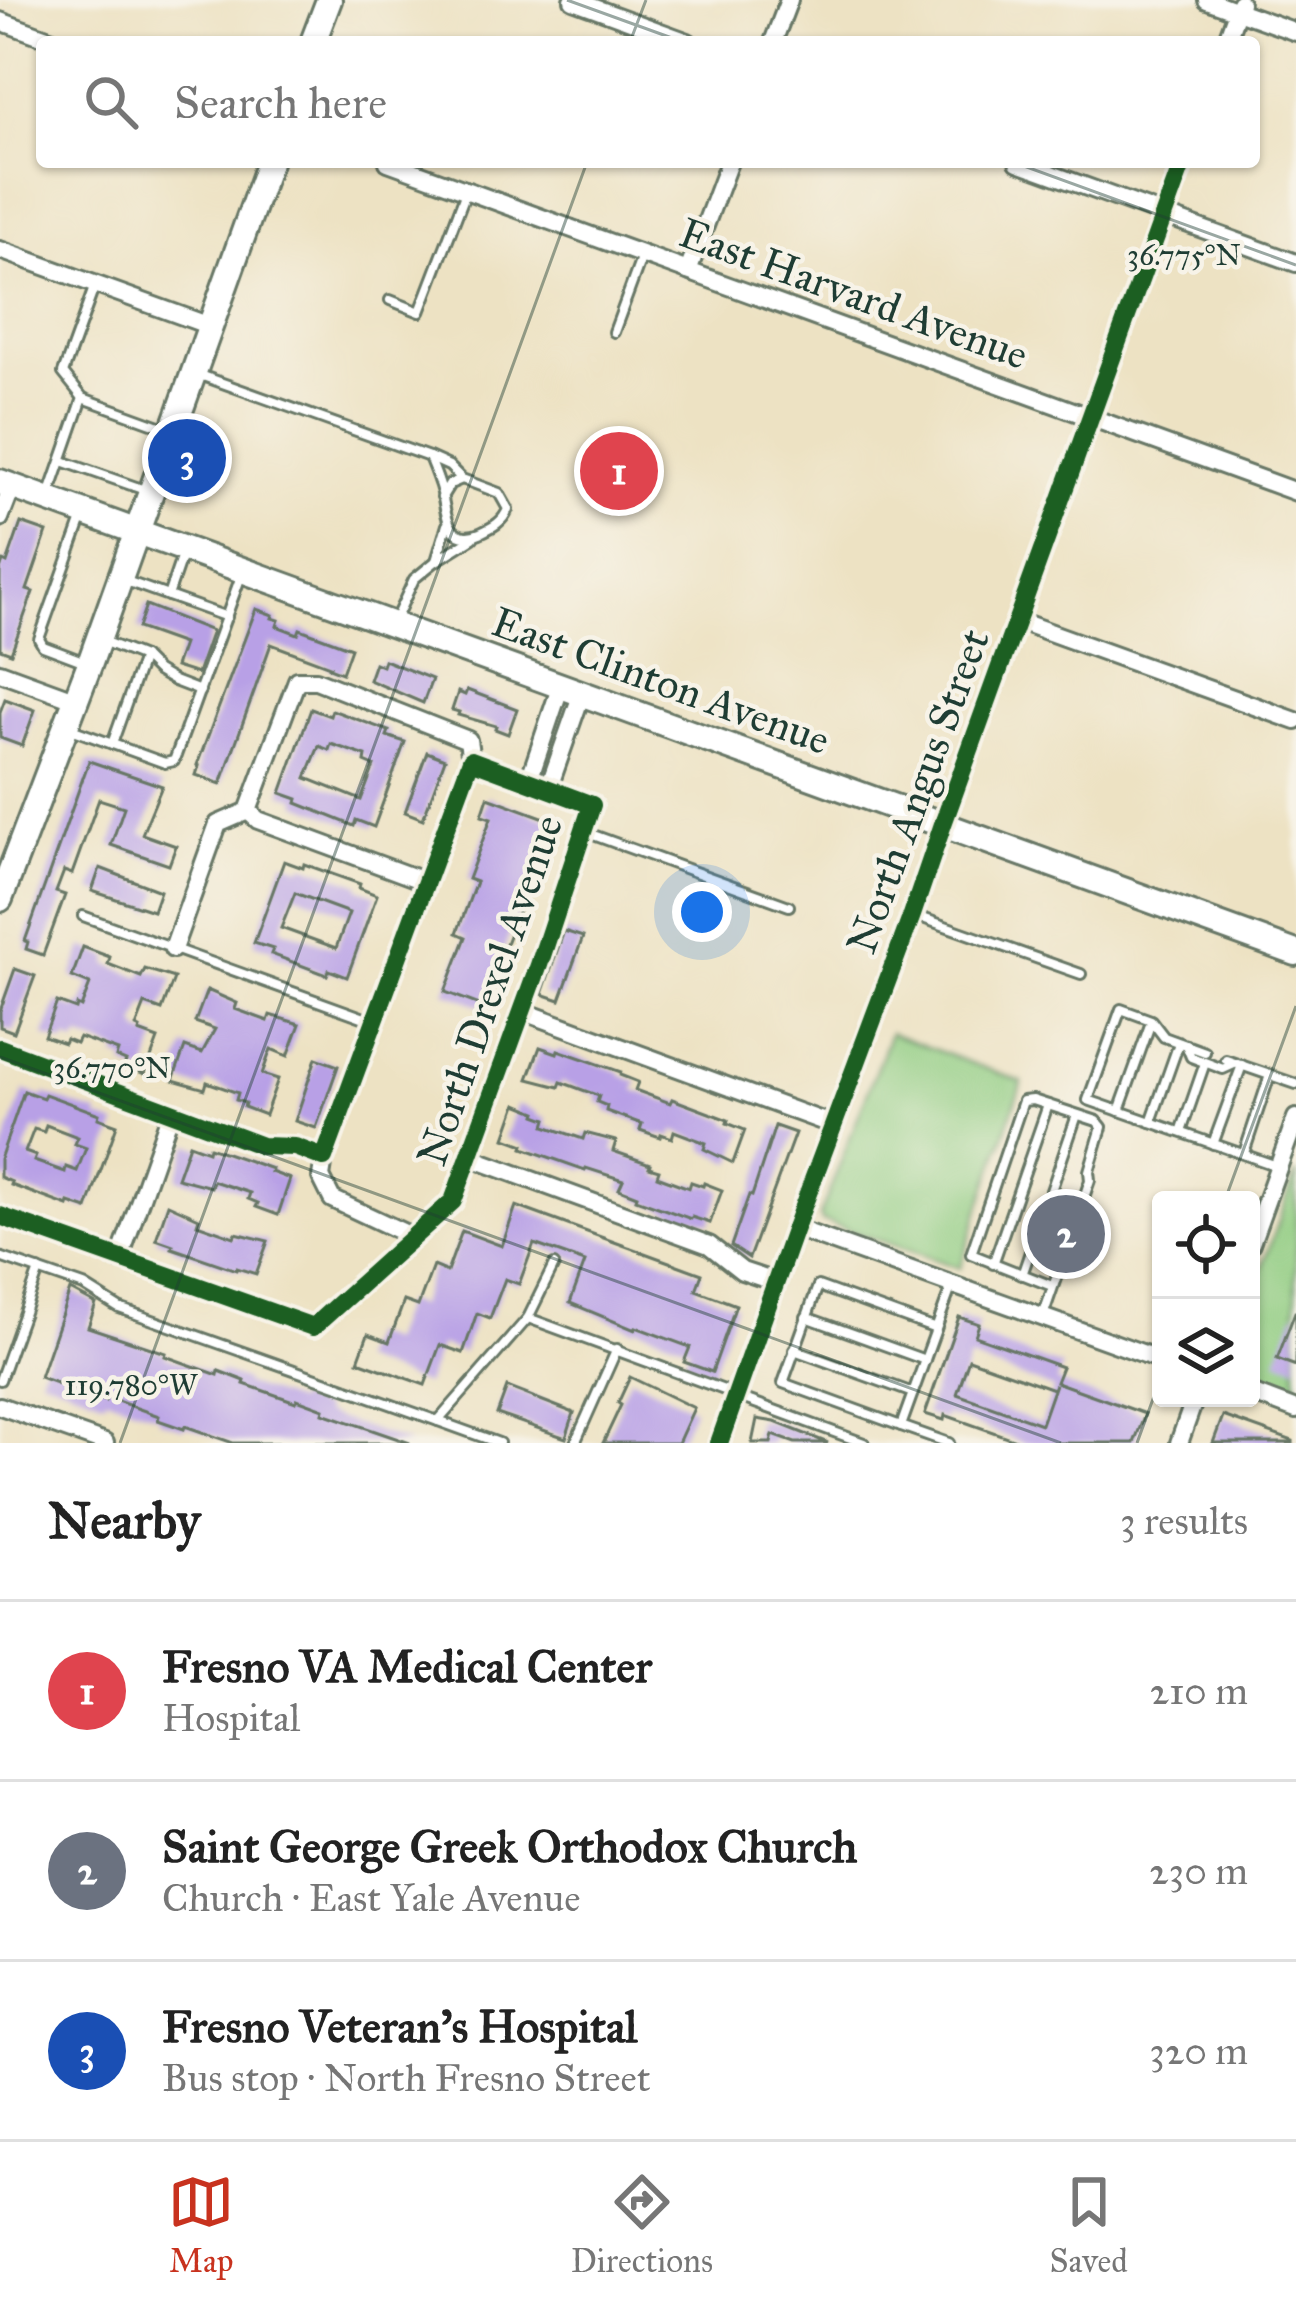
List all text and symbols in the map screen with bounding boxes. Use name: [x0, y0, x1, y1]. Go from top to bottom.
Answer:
search box: [36, 36, 1260, 168]
icon: search: [78, 69, 144, 135]
text: Search here: [174, 75, 387, 130]
street label: East Harvard Avenue: [672, 207, 1035, 381]
text: 36.775°N: [1127, 237, 1241, 273]
pin: 3: [148, 413, 226, 503]
pin: 1: [580, 426, 658, 516]
street label: East Clinton Avenue: [485, 596, 837, 766]
street label: North Angus Street: [835, 622, 1001, 961]
street label: North Drexel Avenue: [406, 808, 574, 1173]
your location: [672, 882, 732, 942]
text: 36.770°N: [53, 1050, 171, 1086]
pin: 2: [1027, 1189, 1105, 1279]
map controls: [1152, 1191, 1260, 1407]
button: locate: [1152, 1191, 1260, 1299]
button: layers: [1152, 1299, 1260, 1407]
text: 119.780°W: [65, 1367, 199, 1404]
text: Nearby: [48, 1490, 200, 1552]
text: 3 results: [1120, 1497, 1248, 1545]
text: Fresno VA Medical Center: [162, 1639, 652, 1694]
text: 1: [79, 1667, 95, 1715]
text: 210 m: [1150, 1667, 1248, 1715]
text: Hospital: [162, 1694, 300, 1742]
text: Saint George Greek Orthodox Church: [162, 1819, 857, 1874]
text: 2: [77, 1847, 97, 1895]
text: 230 m: [1149, 1847, 1248, 1895]
text: Church · East Yale Avenue: [162, 1874, 581, 1922]
text: Fresno Veteran's Hospital: [162, 1999, 637, 2054]
text: 3: [79, 2027, 95, 2075]
text: 320 m: [1149, 2027, 1248, 2075]
text: Bus stop · North Fresno Street: [162, 2054, 650, 2102]
tab: Map: [168, 2169, 234, 2281]
tab: Directions: [571, 2169, 713, 2281]
tab: Saved: [1049, 2169, 1128, 2281]

